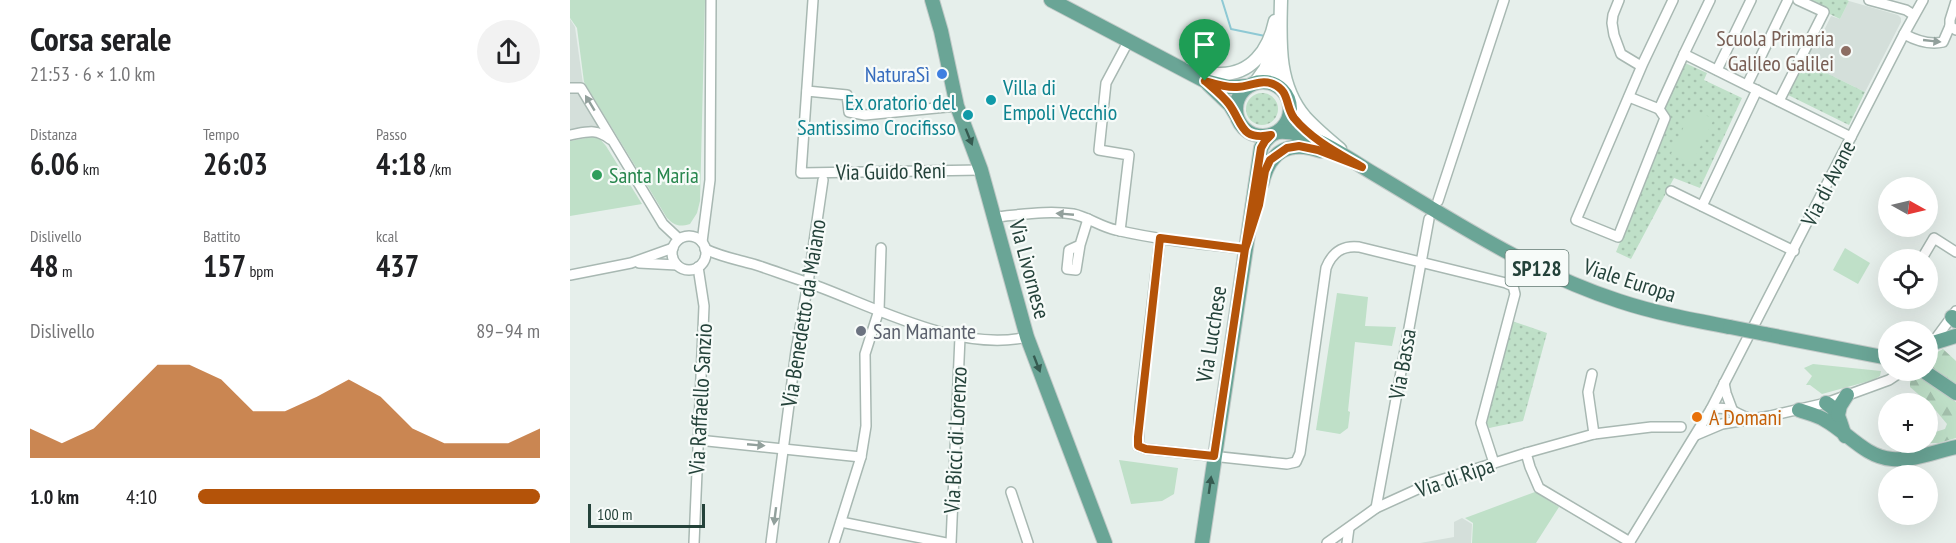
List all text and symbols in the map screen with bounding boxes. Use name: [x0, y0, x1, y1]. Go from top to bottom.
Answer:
text: Corsa serale: [30, 17, 172, 60]
pin: [1179, 19, 1230, 81]
button: share: [477, 20, 540, 83]
place label: Scuola Primaria Galileo Galilei: [1716, 24, 1834, 77]
icon: arrive: [1188, 28, 1221, 61]
one-way arrow: [1922, 36, 1941, 46]
marker: Scuola Primaria Galileo Galilei: [1839, 44, 1853, 58]
place label: NaturaSì: [865, 60, 930, 88]
text: 21:53 · 6 × 1.0 km: [30, 61, 155, 87]
marker: NaturaSì: [935, 67, 949, 81]
place label: Villa di Empoli Vecchio: [1002, 73, 1117, 126]
place label: Ex oratorio del Santissimo Crocifisso: [797, 88, 957, 141]
marker: Villa di Empoli Vecchio: [984, 93, 998, 107]
one-way arrow: [584, 95, 595, 111]
marker: Ex oratorio del Santissimo Crocifisso: [961, 108, 975, 122]
text: Distanza: [30, 124, 77, 144]
text: Tempo: [203, 124, 239, 144]
text: Passo: [376, 124, 407, 144]
one-way arrow: [964, 129, 974, 147]
street label: Via di Avane: [1794, 135, 1861, 232]
text: 6.06: [30, 144, 79, 183]
text: 26:03: [203, 144, 268, 183]
text: 4:18: [376, 144, 427, 183]
street label: Via Guido Reni: [835, 156, 946, 186]
text: km: [79, 159, 99, 179]
text: /km: [427, 159, 451, 179]
place label: Santa Maria: [609, 161, 699, 189]
marker: Santa Maria: [590, 168, 604, 182]
north arrow: [1878, 177, 1938, 237]
map controls: [1878, 177, 1938, 525]
one-way arrow: [1056, 209, 1075, 219]
street label: Via Livornese: [1003, 215, 1057, 322]
street label: Via Benedetto da Maiano: [774, 217, 832, 410]
text: Dislivello: [30, 226, 82, 246]
text: Battito: [203, 226, 240, 246]
text: kcal: [376, 226, 398, 246]
text: 48: [30, 246, 59, 285]
text: 157: [203, 246, 246, 285]
text: 437: [376, 246, 419, 285]
button: locate: [1878, 249, 1938, 309]
road number: SP128: [1506, 250, 1568, 286]
street label: Viale Europa: [1579, 252, 1680, 308]
text: m: [59, 261, 73, 281]
text: bpm: [246, 261, 274, 281]
street label: Via Lucchese: [1189, 284, 1232, 385]
place label: San Mamante: [873, 317, 976, 345]
text: Dislivello: [30, 318, 95, 344]
text: 89–94 m: [476, 318, 540, 344]
button: layers: [1878, 321, 1938, 381]
street label: Via Raffaello Sanzio: [682, 323, 718, 476]
marker: San Mamante: [854, 324, 868, 338]
street label: Via Bassa: [1382, 326, 1422, 403]
one-way arrow: [1033, 355, 1043, 373]
street label: Via Bicci di Lorenzo: [937, 366, 973, 515]
button: +: [1878, 393, 1938, 453]
place label: A Domani: [1709, 403, 1782, 431]
marker: A Domani: [1690, 410, 1704, 424]
one-way arrow: [747, 440, 766, 450]
street label: Via di Ripa: [1411, 451, 1498, 504]
button: −: [1878, 465, 1938, 525]
one-way arrow: [1205, 475, 1214, 494]
text: 1.0 km: [30, 484, 79, 510]
text: 4:10: [126, 484, 157, 510]
scale bar: [588, 501, 705, 528]
text: 100 m: [597, 504, 632, 524]
one-way arrow: [770, 507, 780, 526]

